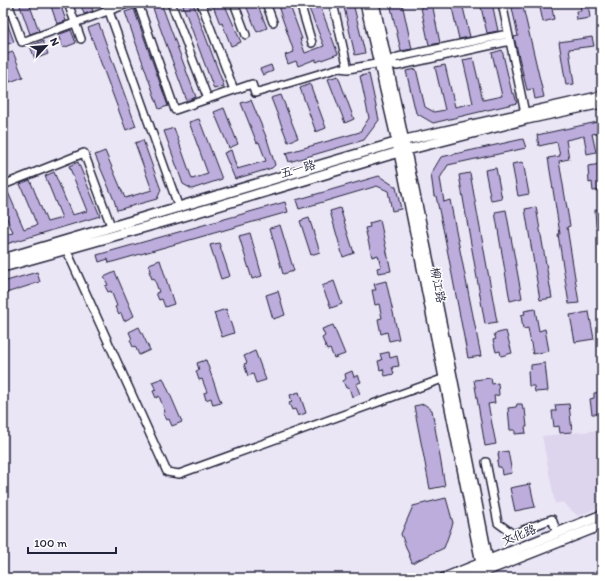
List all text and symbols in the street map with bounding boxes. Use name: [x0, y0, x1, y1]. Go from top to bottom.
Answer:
north arrow: [26, 26, 66, 66]
text: N: [47, 36, 62, 48]
street label: 五一路: [279, 157, 317, 181]
street label: 柳江路: [428, 266, 448, 304]
street label: 文化路: [500, 522, 538, 548]
scale bar: [28, 529, 116, 555]
text: 100 m: [34, 536, 67, 550]

